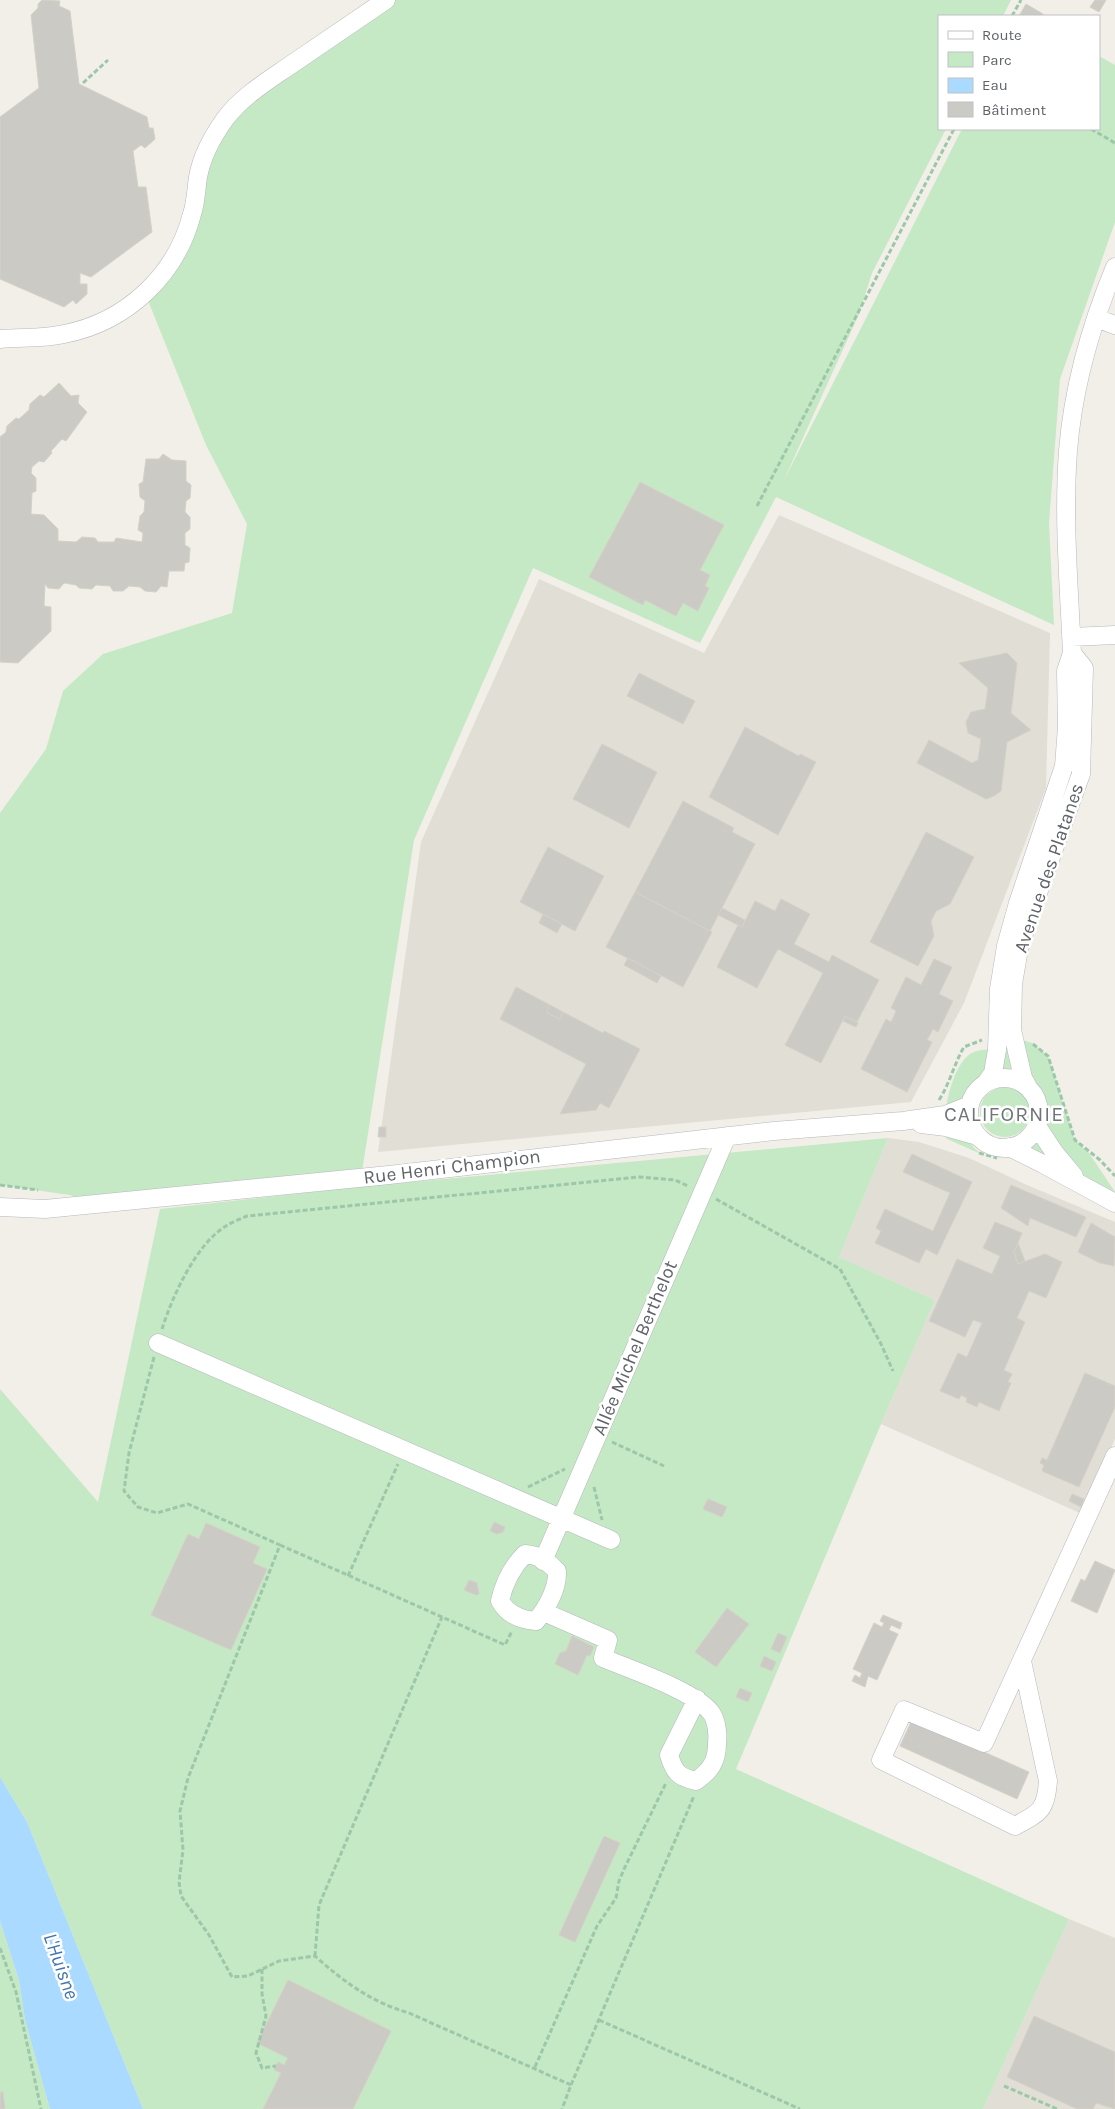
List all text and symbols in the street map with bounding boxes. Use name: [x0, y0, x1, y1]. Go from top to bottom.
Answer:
legend: [938, 15, 1100, 130]
text: Route: [982, 26, 1022, 44]
text: Parc: [982, 51, 1012, 69]
text: Eau: [982, 76, 1008, 94]
text: Bâtiment: [982, 101, 1046, 119]
street label: Avenue des Platanes: [1010, 780, 1088, 956]
district label: CALIFORNIE: [944, 1102, 1064, 1126]
street label: Rue Henri Champion: [362, 1145, 542, 1189]
street label: Allée Michel Berthelot: [588, 1257, 682, 1439]
water label: L'Huisne: [38, 1930, 84, 2002]

